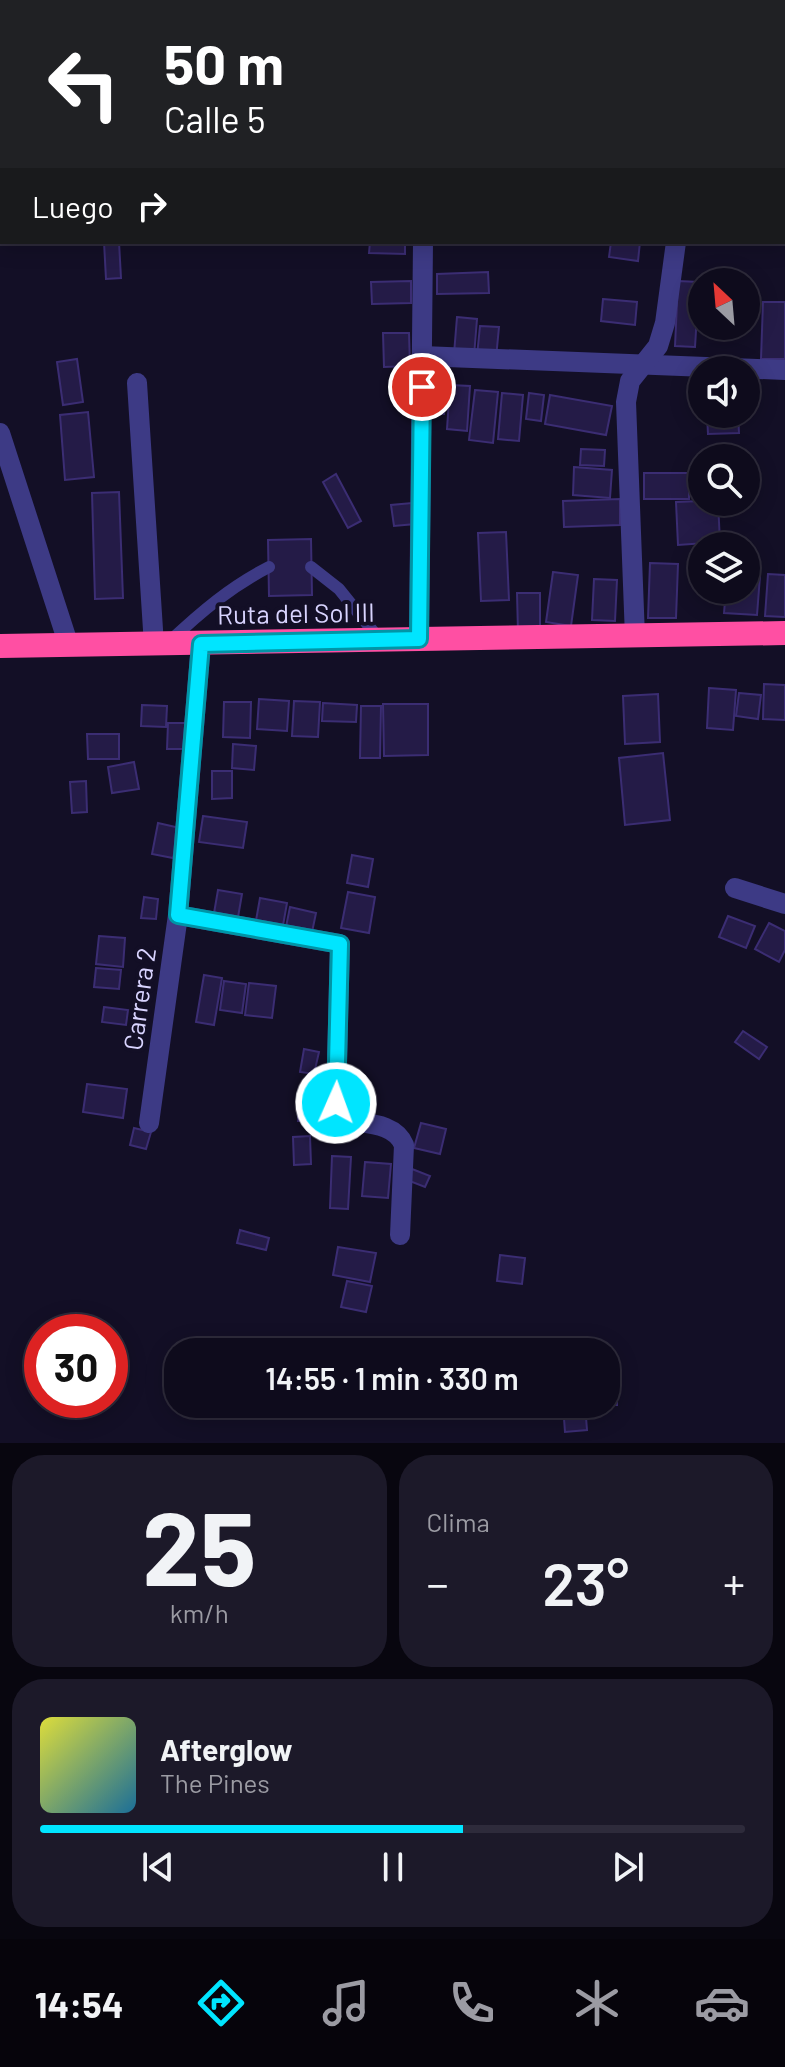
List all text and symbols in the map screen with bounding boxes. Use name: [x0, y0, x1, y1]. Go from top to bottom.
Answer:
text: 50 m: [164, 29, 284, 96]
icon: left: [32, 32, 136, 136]
text: Calle 5: [164, 97, 265, 140]
icon: right: [130, 184, 174, 228]
text: Luego: [32, 188, 114, 224]
north arrow: [688, 268, 760, 340]
map controls: [688, 268, 760, 604]
pin: [388, 353, 456, 421]
button: sound: [688, 356, 760, 428]
icon: arrive: [400, 365, 444, 409]
button: search: [688, 444, 760, 516]
button: layers: [688, 532, 760, 604]
street label: Ruta del Sol III: [217, 596, 375, 629]
street label: Carrera 2: [116, 945, 161, 1052]
position arrow: [294, 1061, 378, 1145]
speed limit sign: 30: [24, 1314, 128, 1418]
text: 14:55 · 1 min · 330 m: [265, 1360, 519, 1396]
text: 25: [142, 1482, 256, 1607]
text: Clima: [427, 1506, 490, 1537]
text: 23°: [542, 1546, 629, 1618]
text: −: [427, 1556, 449, 1609]
text: +: [723, 1556, 745, 1609]
text: km/h: [170, 1597, 229, 1628]
text: Afterglow: [160, 1731, 293, 1767]
text: The Pines: [160, 1767, 270, 1798]
icon: previous: [136, 1845, 180, 1889]
icon: pause: [371, 1845, 415, 1889]
icon: next: [606, 1845, 650, 1889]
icon: directions: [193, 1975, 249, 2031]
icon: music: [318, 1975, 374, 2031]
icon: phone: [444, 1975, 500, 2031]
icon: climate: [569, 1975, 625, 2031]
icon: car: [694, 1975, 750, 2031]
text: 14:54: [35, 1982, 123, 2025]

